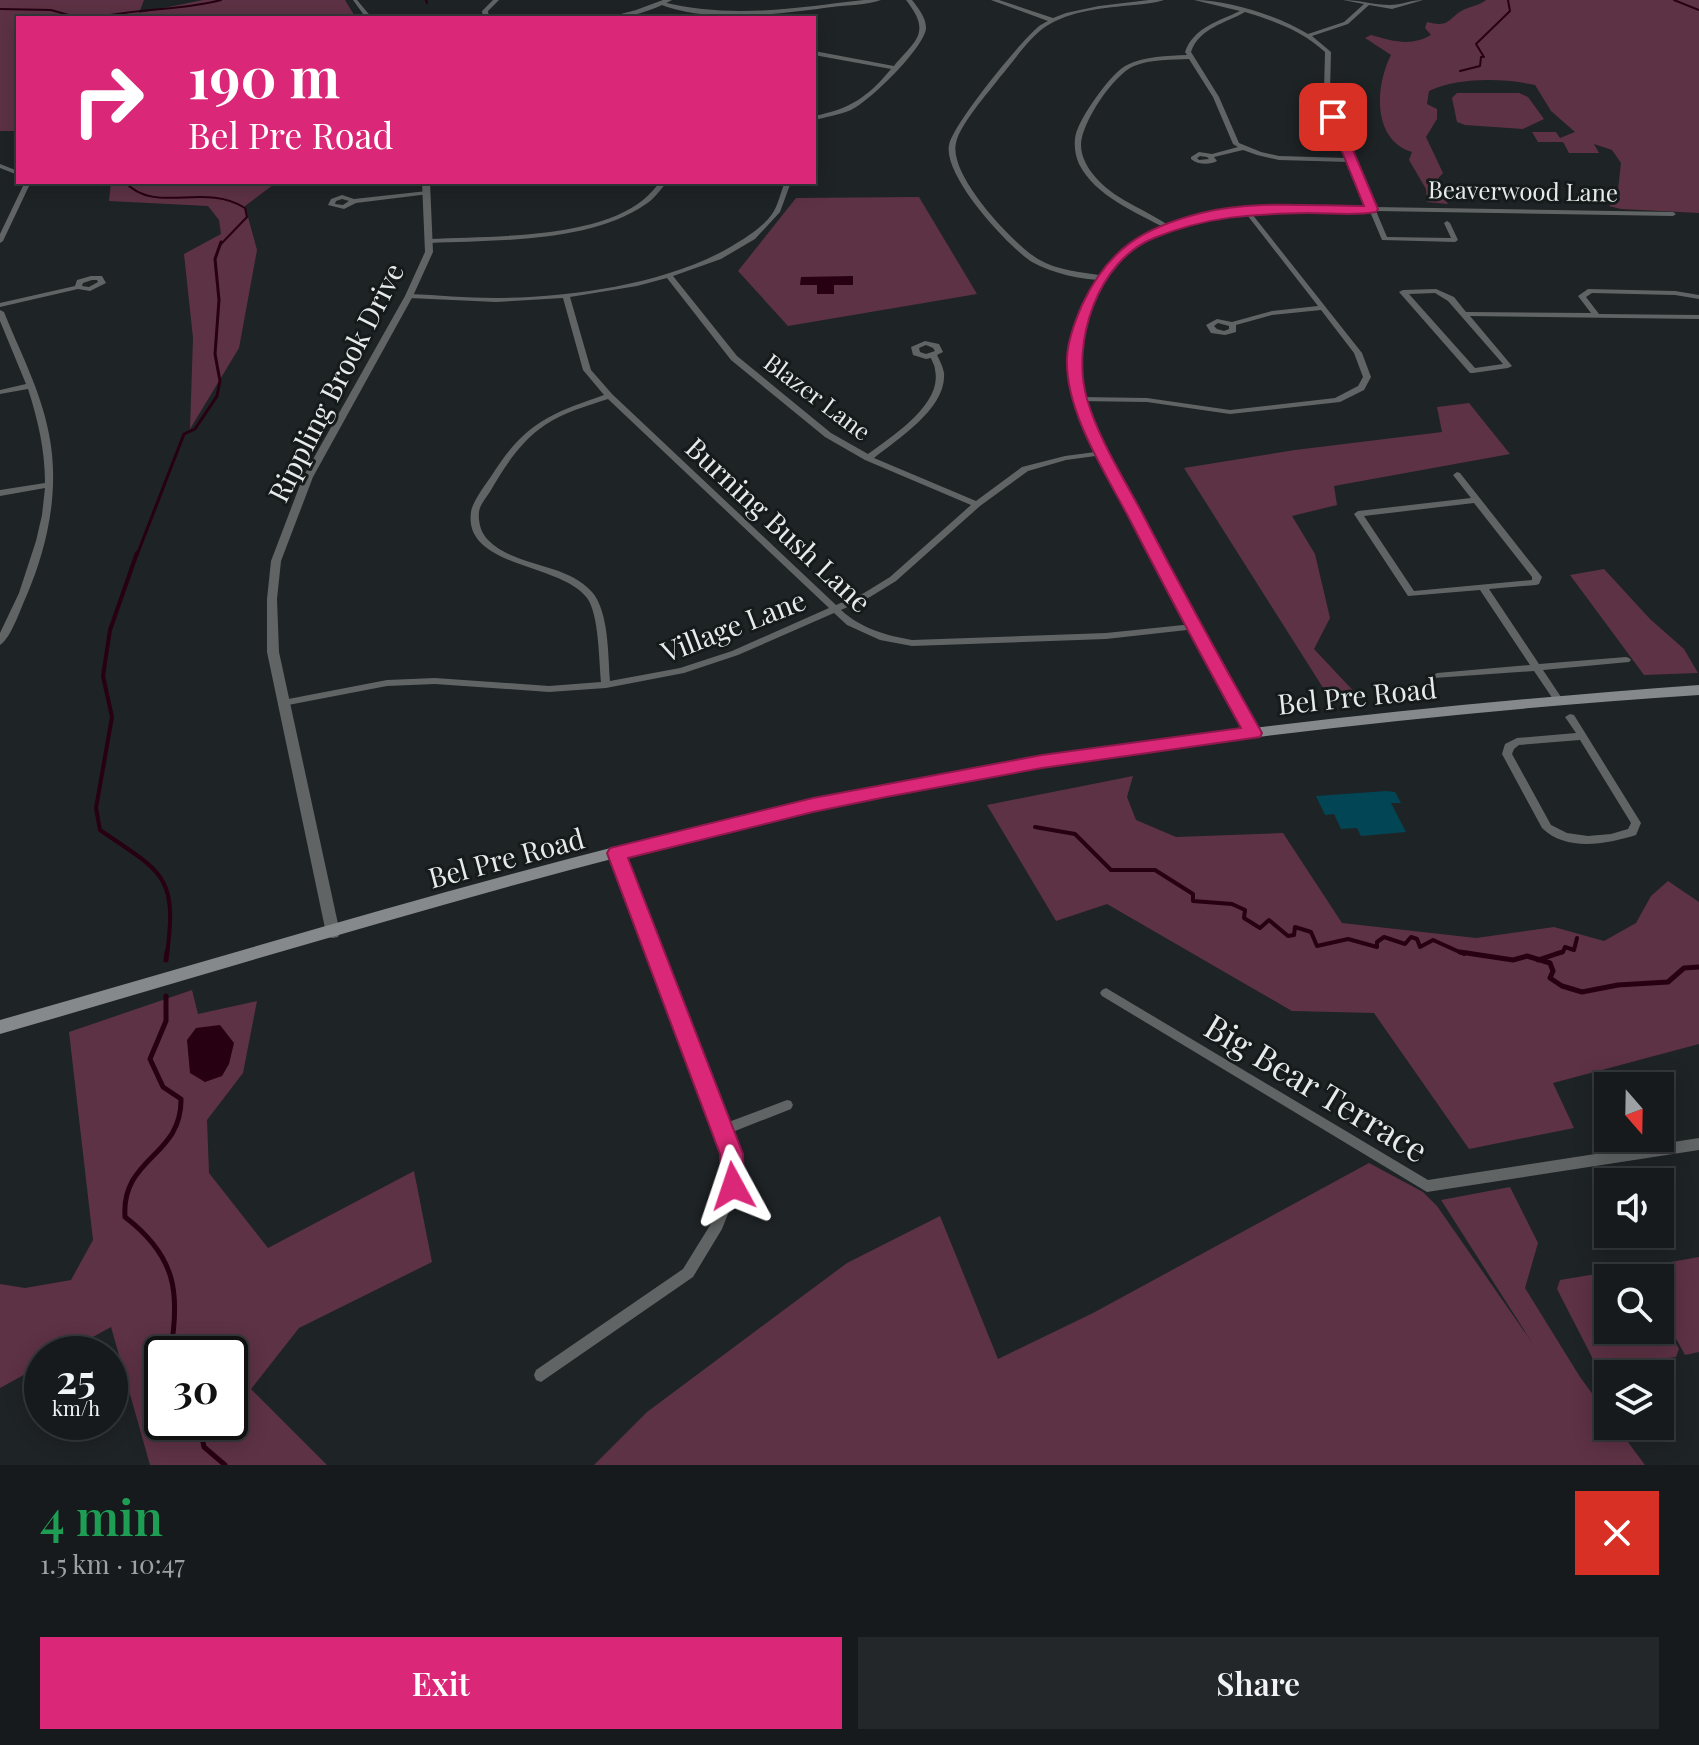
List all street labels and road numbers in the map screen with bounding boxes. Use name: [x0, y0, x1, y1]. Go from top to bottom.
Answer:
street label: Beaverwood Lane: [1428, 172, 1618, 208]
street label: Rippling Brook Drive: [259, 256, 411, 508]
street label: Blazer Lane: [758, 345, 878, 447]
street label: Burning Bush Lane: [679, 429, 879, 619]
street label: Village Lane: [654, 580, 811, 670]
street label: Bel Pre Road: [1276, 668, 1438, 722]
street label: Bel Pre Road: [424, 818, 588, 896]
street label: Big Bear Terrace: [1197, 1002, 1437, 1172]

